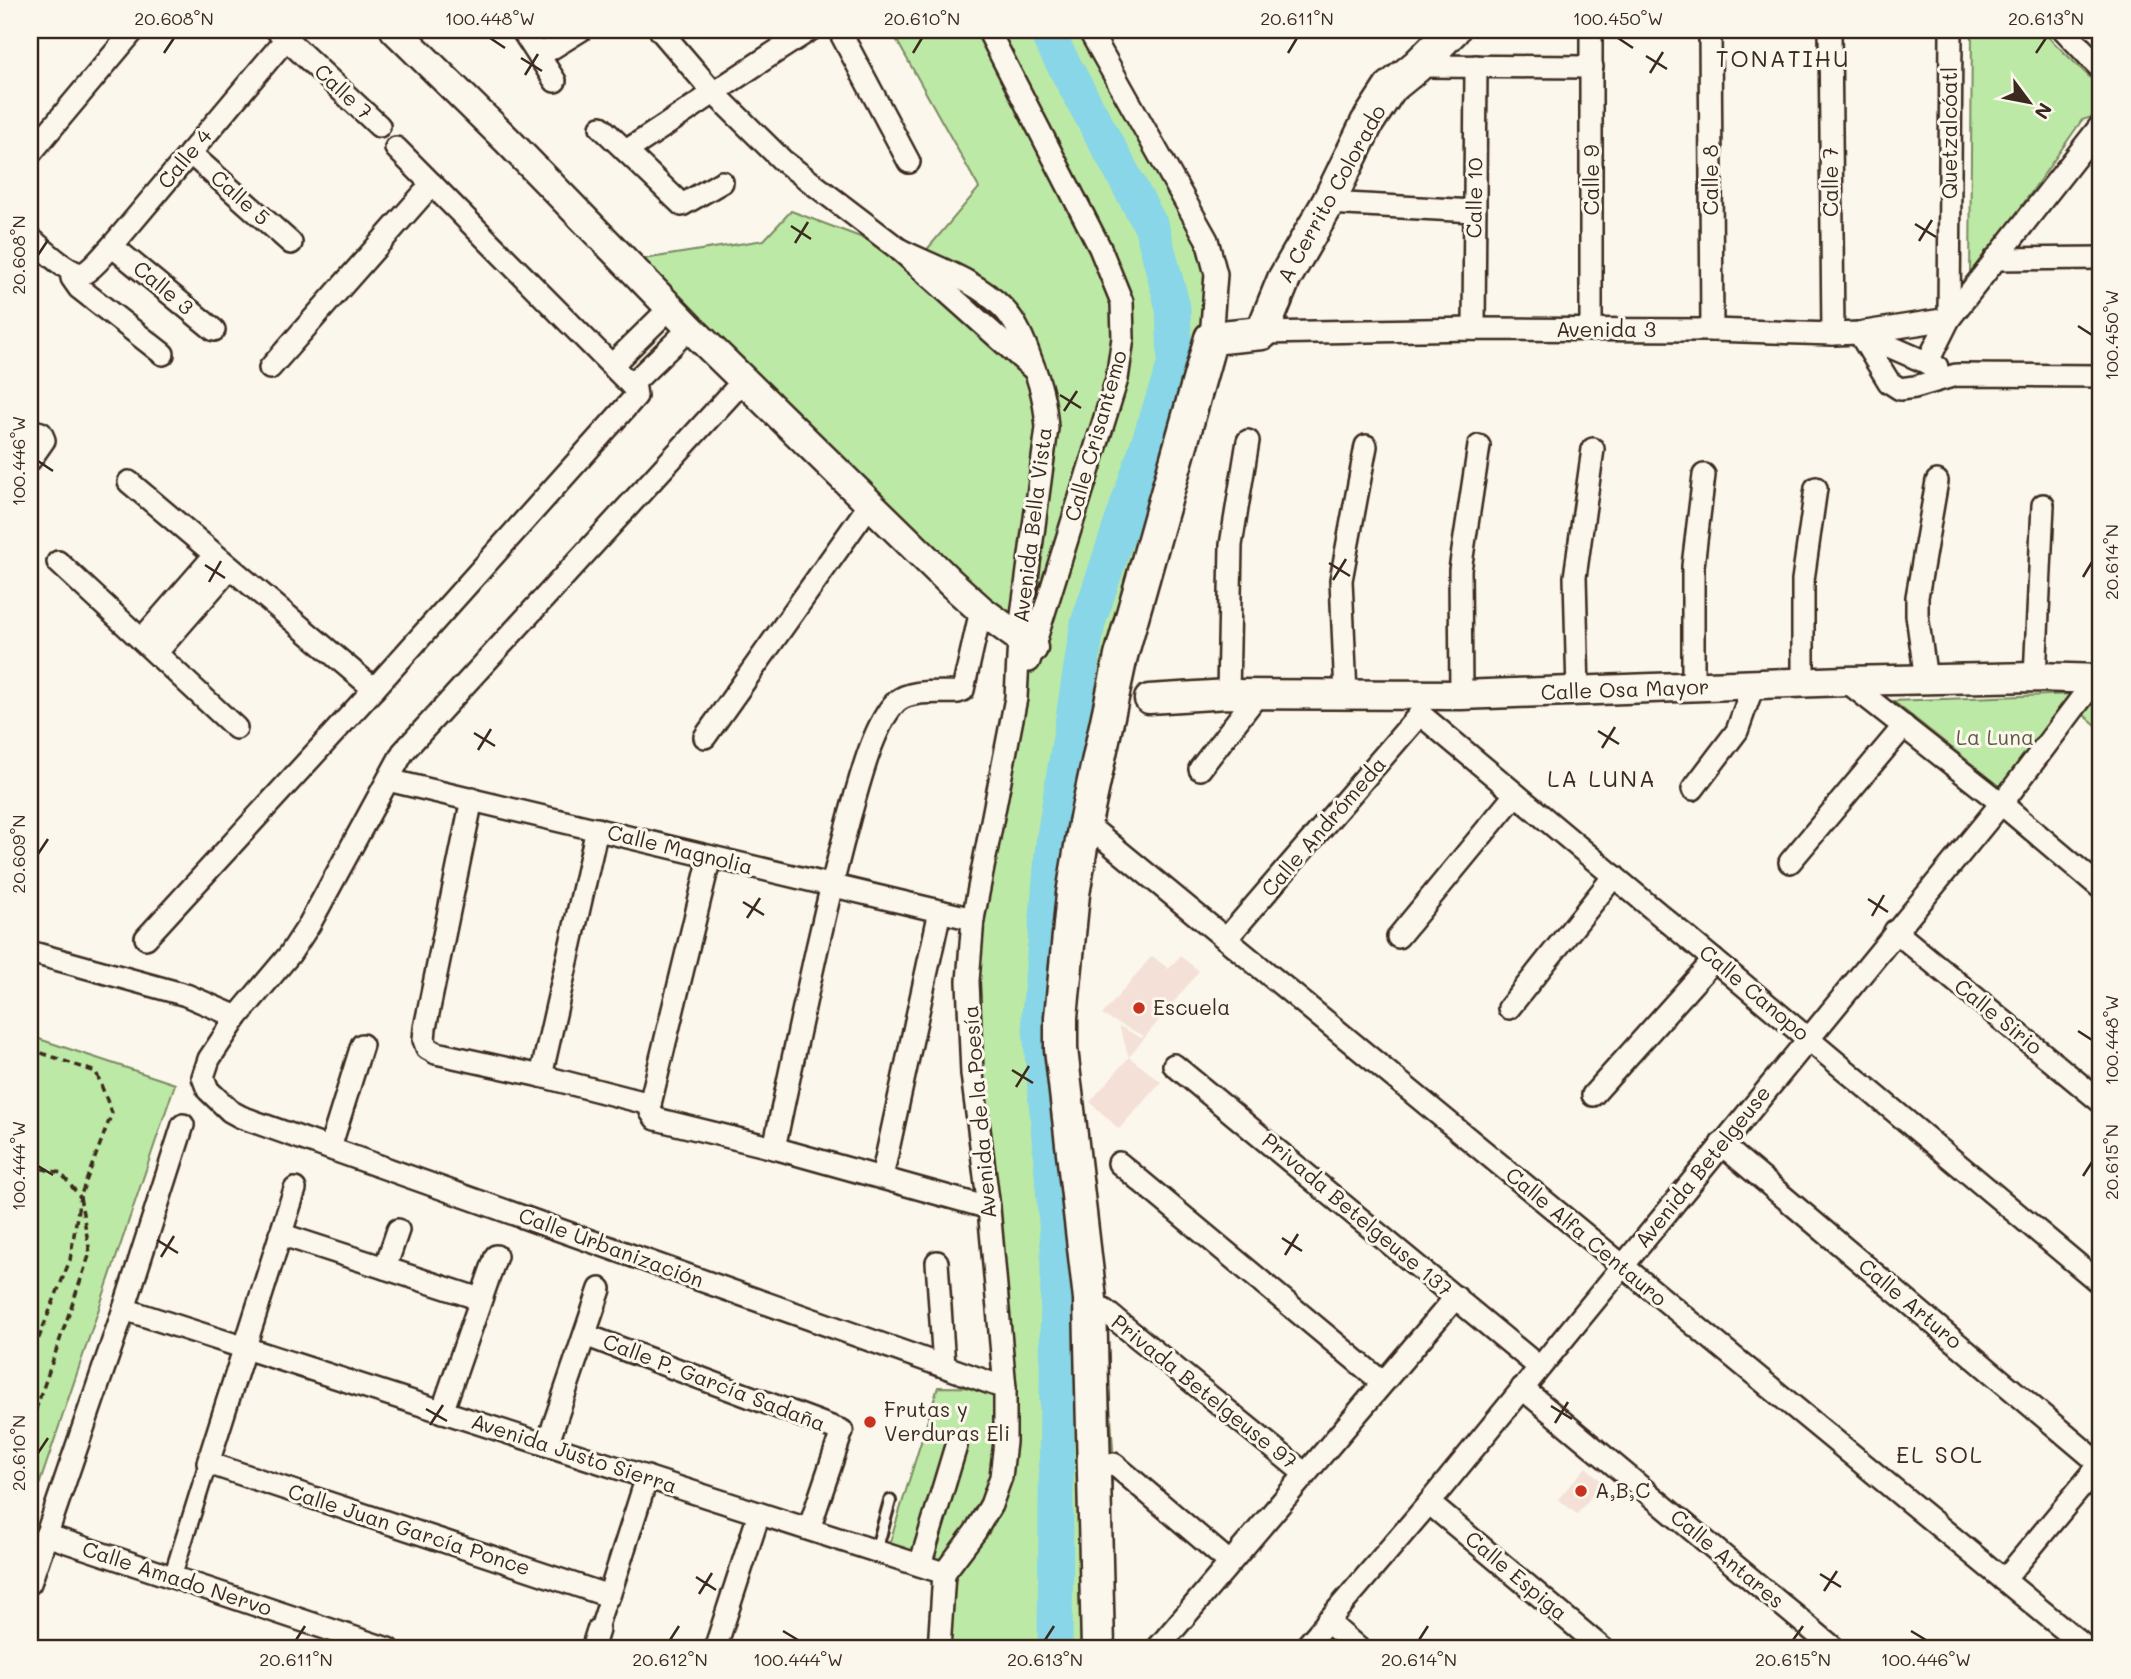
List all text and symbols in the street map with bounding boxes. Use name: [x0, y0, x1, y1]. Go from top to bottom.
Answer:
text: 20.608°N: [134, 6, 214, 30]
text: 100.448°W: [445, 6, 535, 30]
text: 20.610°N: [884, 6, 960, 30]
text: 20.611°N: [1260, 6, 1334, 30]
text: 100.450°W: [1573, 6, 1663, 30]
text: 20.613°N: [2008, 6, 2084, 30]
district label: TONATIHU: [1716, 43, 1850, 73]
street label: Calle 7: [309, 57, 379, 125]
north arrow: [1994, 66, 2064, 136]
street label: Quetzalcóatl: [1935, 67, 1962, 199]
street label: A Cerrito Colorado: [1270, 99, 1391, 287]
text: N: [2029, 99, 2058, 124]
street label: Calle 4: [151, 122, 217, 194]
street label: Calle 8: [1696, 144, 1723, 216]
street label: Calle 9: [1577, 145, 1604, 215]
street label: Calle 7: [1816, 147, 1843, 217]
street label: Calle 10: [1459, 157, 1488, 239]
street label: Calle 5: [206, 163, 276, 231]
text: 20.608°N: [6, 215, 30, 295]
street label: Calle 3: [128, 254, 200, 320]
text: 100.450°W: [2099, 290, 2123, 380]
street label: Avenida 3: [1556, 315, 1656, 342]
street label: Calle Crisantemo: [1057, 347, 1132, 524]
text: 100.446°W: [6, 416, 30, 506]
street label: Avenida Bella Vista: [1006, 426, 1057, 624]
text: 20.614°N: [2099, 524, 2123, 600]
street label: Calle Osa Mayor: [1540, 672, 1710, 705]
park label: La Luna: [1956, 723, 2034, 750]
street label: Calle Andrómeda: [1255, 750, 1391, 902]
district label: LA LUNA: [1547, 763, 1657, 793]
text: 20.609°N: [6, 814, 30, 894]
street label: Calle Magnolia: [605, 817, 756, 880]
street label: Calle Canopo: [1694, 938, 1816, 1046]
street label: Calle Sirio: [1949, 972, 2049, 1060]
place label: Escuela: [1153, 993, 1230, 1020]
text: 100.448°W: [2099, 995, 2123, 1085]
marker: Escuela: [1131, 1000, 1147, 1016]
street label: Avenida de la Poesía: [956, 1004, 1001, 1220]
street label: Avenida Betelgeuse: [1628, 1079, 1776, 1253]
text: 100.444°W: [6, 1121, 30, 1211]
text: 20.615°N: [2099, 1124, 2123, 1200]
street label: Privada Betelgeuse 137: [1257, 1126, 1459, 1302]
street label: Calle Alfa Centauro: [1501, 1160, 1673, 1311]
street label: Calle Urbanización: [515, 1201, 708, 1293]
street label: Calle Arturo: [1854, 1252, 1968, 1354]
street label: Privada Betelgeuse 97: [1107, 1308, 1303, 1474]
street label: Calle P. García Sadaña: [600, 1327, 830, 1436]
place label: Frutas y Verduras Eli: [884, 1395, 1010, 1446]
street label: Avenida Justo Sierra: [468, 1407, 681, 1499]
marker: Frutas y Verduras Eli: [862, 1414, 878, 1430]
text: 20.610°N: [6, 1415, 30, 1491]
district label: EL SOL: [1896, 1439, 1984, 1469]
place label: A,B,C: [1595, 1476, 1650, 1503]
street label: Calle Juan García Ponce: [285, 1477, 534, 1581]
marker: A,B,C: [1573, 1483, 1589, 1499]
street label: Calle Antares: [1665, 1502, 1790, 1613]
street label: Calle Espiga: [1460, 1524, 1574, 1625]
street label: Calle Amado Nervo: [79, 1534, 276, 1621]
text: 20.611°N: [259, 1647, 333, 1671]
text: 20.612°N: [632, 1647, 708, 1671]
text: 100.444°W: [753, 1647, 843, 1671]
text: 20.613°N: [1007, 1647, 1083, 1671]
text: 20.614°N: [1381, 1647, 1457, 1671]
text: 20.615°N: [1755, 1647, 1831, 1671]
text: 100.446°W: [1881, 1647, 1971, 1671]

